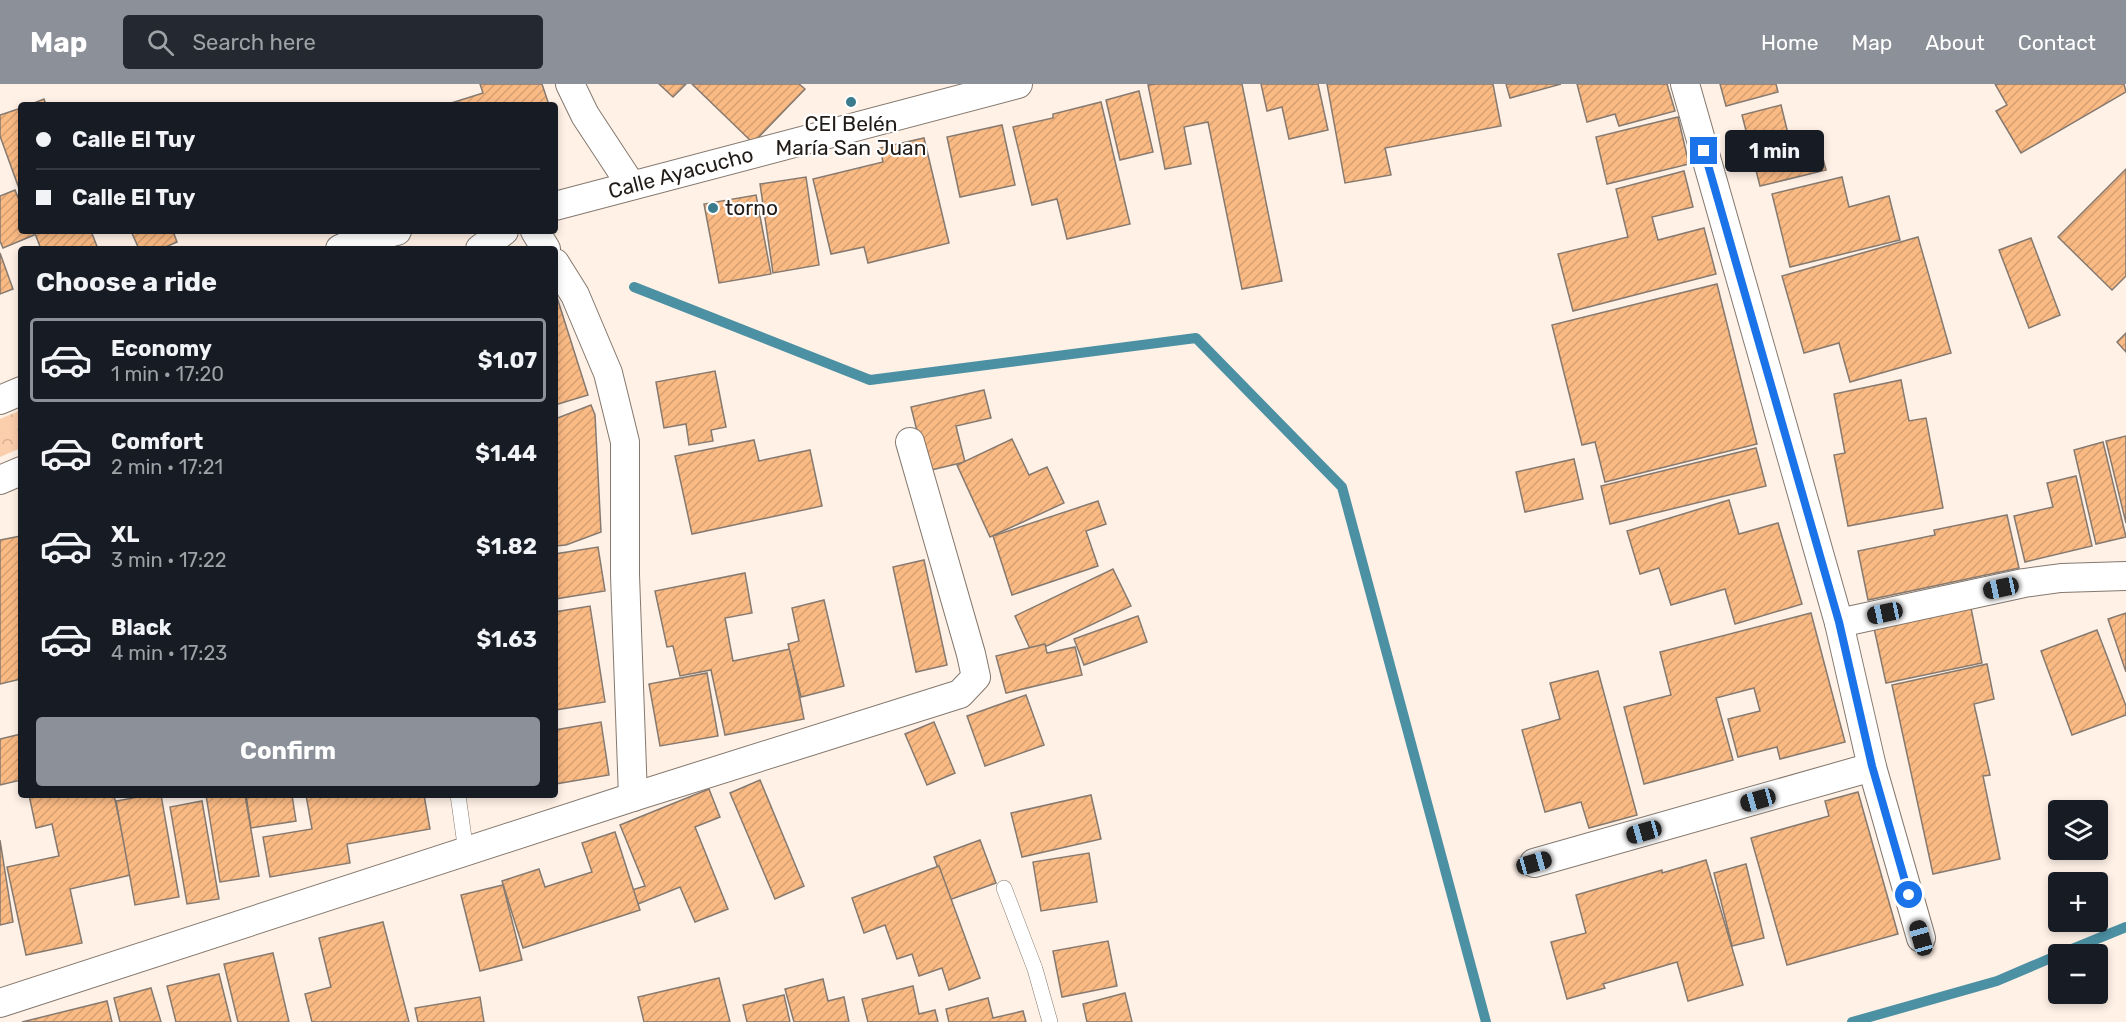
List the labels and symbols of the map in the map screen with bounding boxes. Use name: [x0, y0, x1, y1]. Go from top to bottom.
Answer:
marker: CEI Belén María San Juan: [844, 95, 858, 109]
place label: CEI Belén María San Juan: [776, 111, 926, 160]
callout: 1 min: [1725, 130, 1824, 172]
route end: [1690, 137, 1717, 164]
street label: Calle Ayacucho: [605, 141, 756, 203]
place label: torno: [725, 195, 778, 220]
marker: torno: [706, 201, 720, 215]
car: [1982, 575, 2020, 601]
car: [1866, 600, 1904, 626]
car: [1738, 786, 1778, 814]
car: [1624, 818, 1664, 846]
car: [1514, 849, 1554, 877]
route start: [1895, 881, 1922, 908]
car: [1907, 918, 1935, 958]

